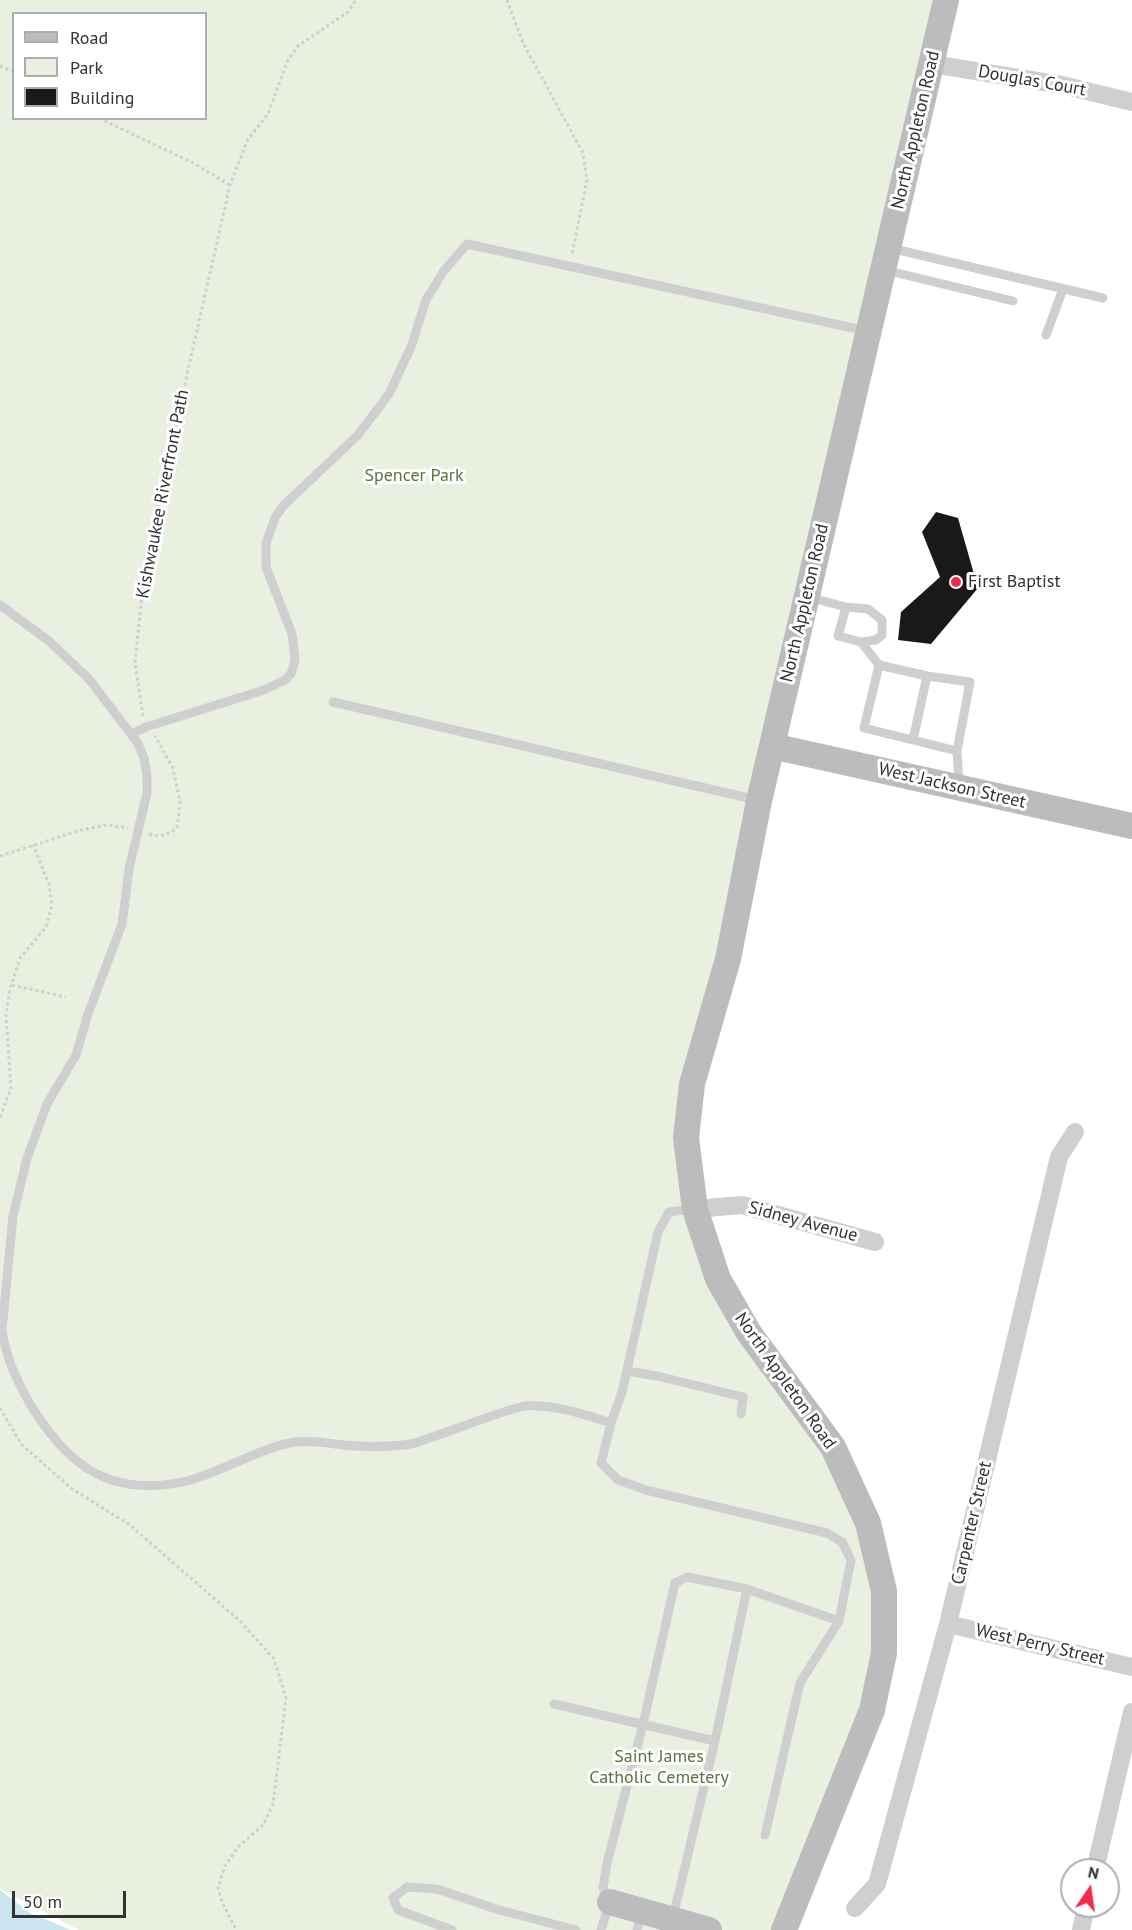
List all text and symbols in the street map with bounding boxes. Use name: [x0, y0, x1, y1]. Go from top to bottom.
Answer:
legend: [12, 12, 207, 120]
text: Road: [70, 26, 108, 49]
street label: North Appleton Road: [887, 49, 945, 211]
text: Park: [70, 56, 103, 79]
street label: Douglas Court: [976, 61, 1088, 101]
text: Building: [70, 86, 134, 109]
street label: Kishwaukee Riverfront Path: [132, 388, 194, 600]
park label: Spencer Park: [364, 465, 464, 487]
street label: North Appleton Road: [776, 522, 834, 684]
place label: First Baptist: [968, 571, 1061, 593]
marker: First Baptist: [949, 575, 963, 589]
street label: West Jackson Street: [876, 759, 1028, 813]
street label: Sidney Avenue: [746, 1197, 860, 1247]
street label: North Appleton Road: [730, 1308, 840, 1454]
street label: Carpenter Street: [947, 1459, 997, 1587]
street label: West Perry Street: [973, 1620, 1107, 1670]
park label: Saint James Catholic Cemetery: [589, 1746, 729, 1788]
north arrow: [1060, 1858, 1120, 1918]
text: N: [1086, 1861, 1101, 1883]
scale bar: [15, 1879, 129, 1917]
text: 50 m: [23, 1890, 62, 1913]

